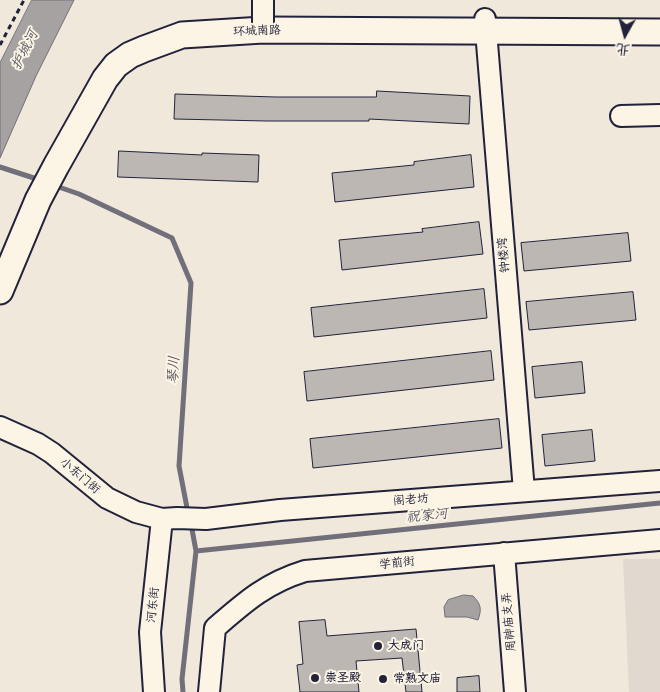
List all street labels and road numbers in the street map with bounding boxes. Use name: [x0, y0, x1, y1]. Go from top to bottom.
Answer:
street label: 环城南路: [233, 23, 281, 39]
street label: 钟楼湾: [495, 236, 513, 274]
street label: 小东门街: [57, 455, 103, 497]
street label: 阁老坊: [392, 491, 430, 509]
street label: 学前街: [378, 554, 416, 572]
street label: 河东街: [144, 586, 162, 624]
street label: 周神庙支弄: [499, 591, 519, 653]

